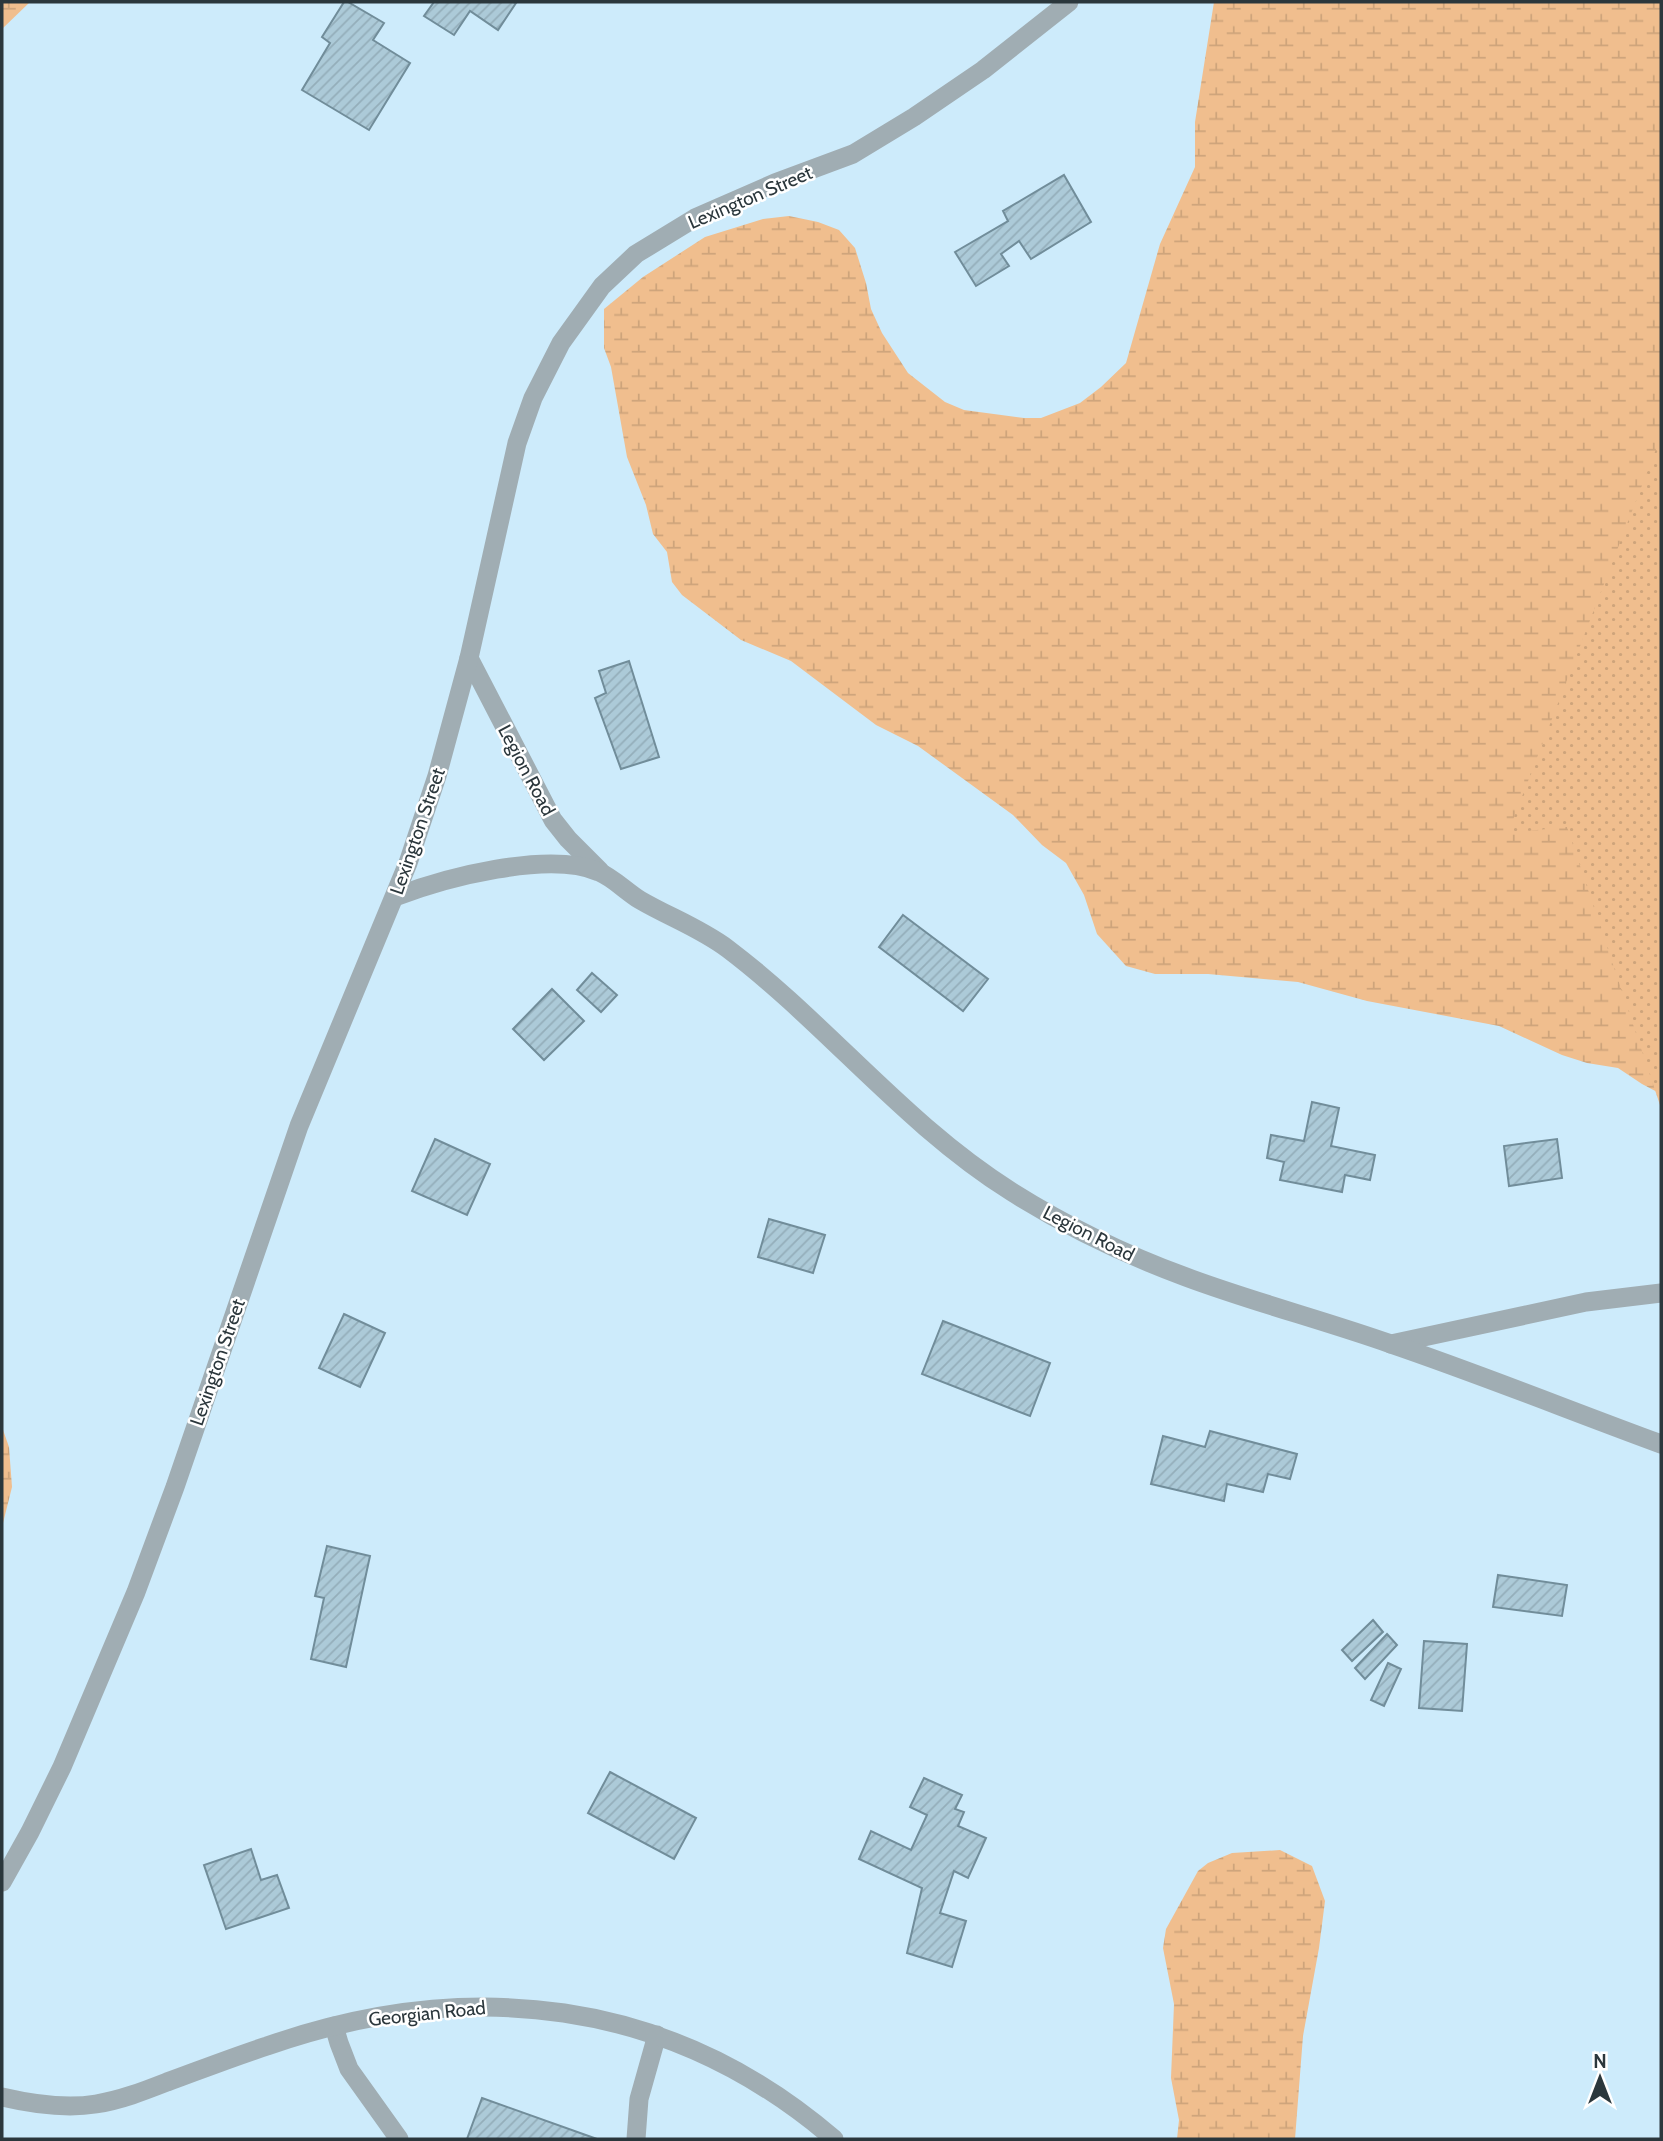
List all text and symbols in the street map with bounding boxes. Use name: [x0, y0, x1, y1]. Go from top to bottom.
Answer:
street label: Lexington Street: [685, 161, 816, 234]
street label: Legion Road: [493, 721, 560, 820]
street label: Lexington Street: [385, 764, 450, 898]
street label: Legion Road: [1039, 1201, 1138, 1266]
street label: Lexington Street: [185, 1295, 250, 1429]
street label: Georgian Road: [367, 1996, 487, 2031]
north arrow: [1565, 2043, 1635, 2113]
text: N: [1593, 2050, 1607, 2073]

